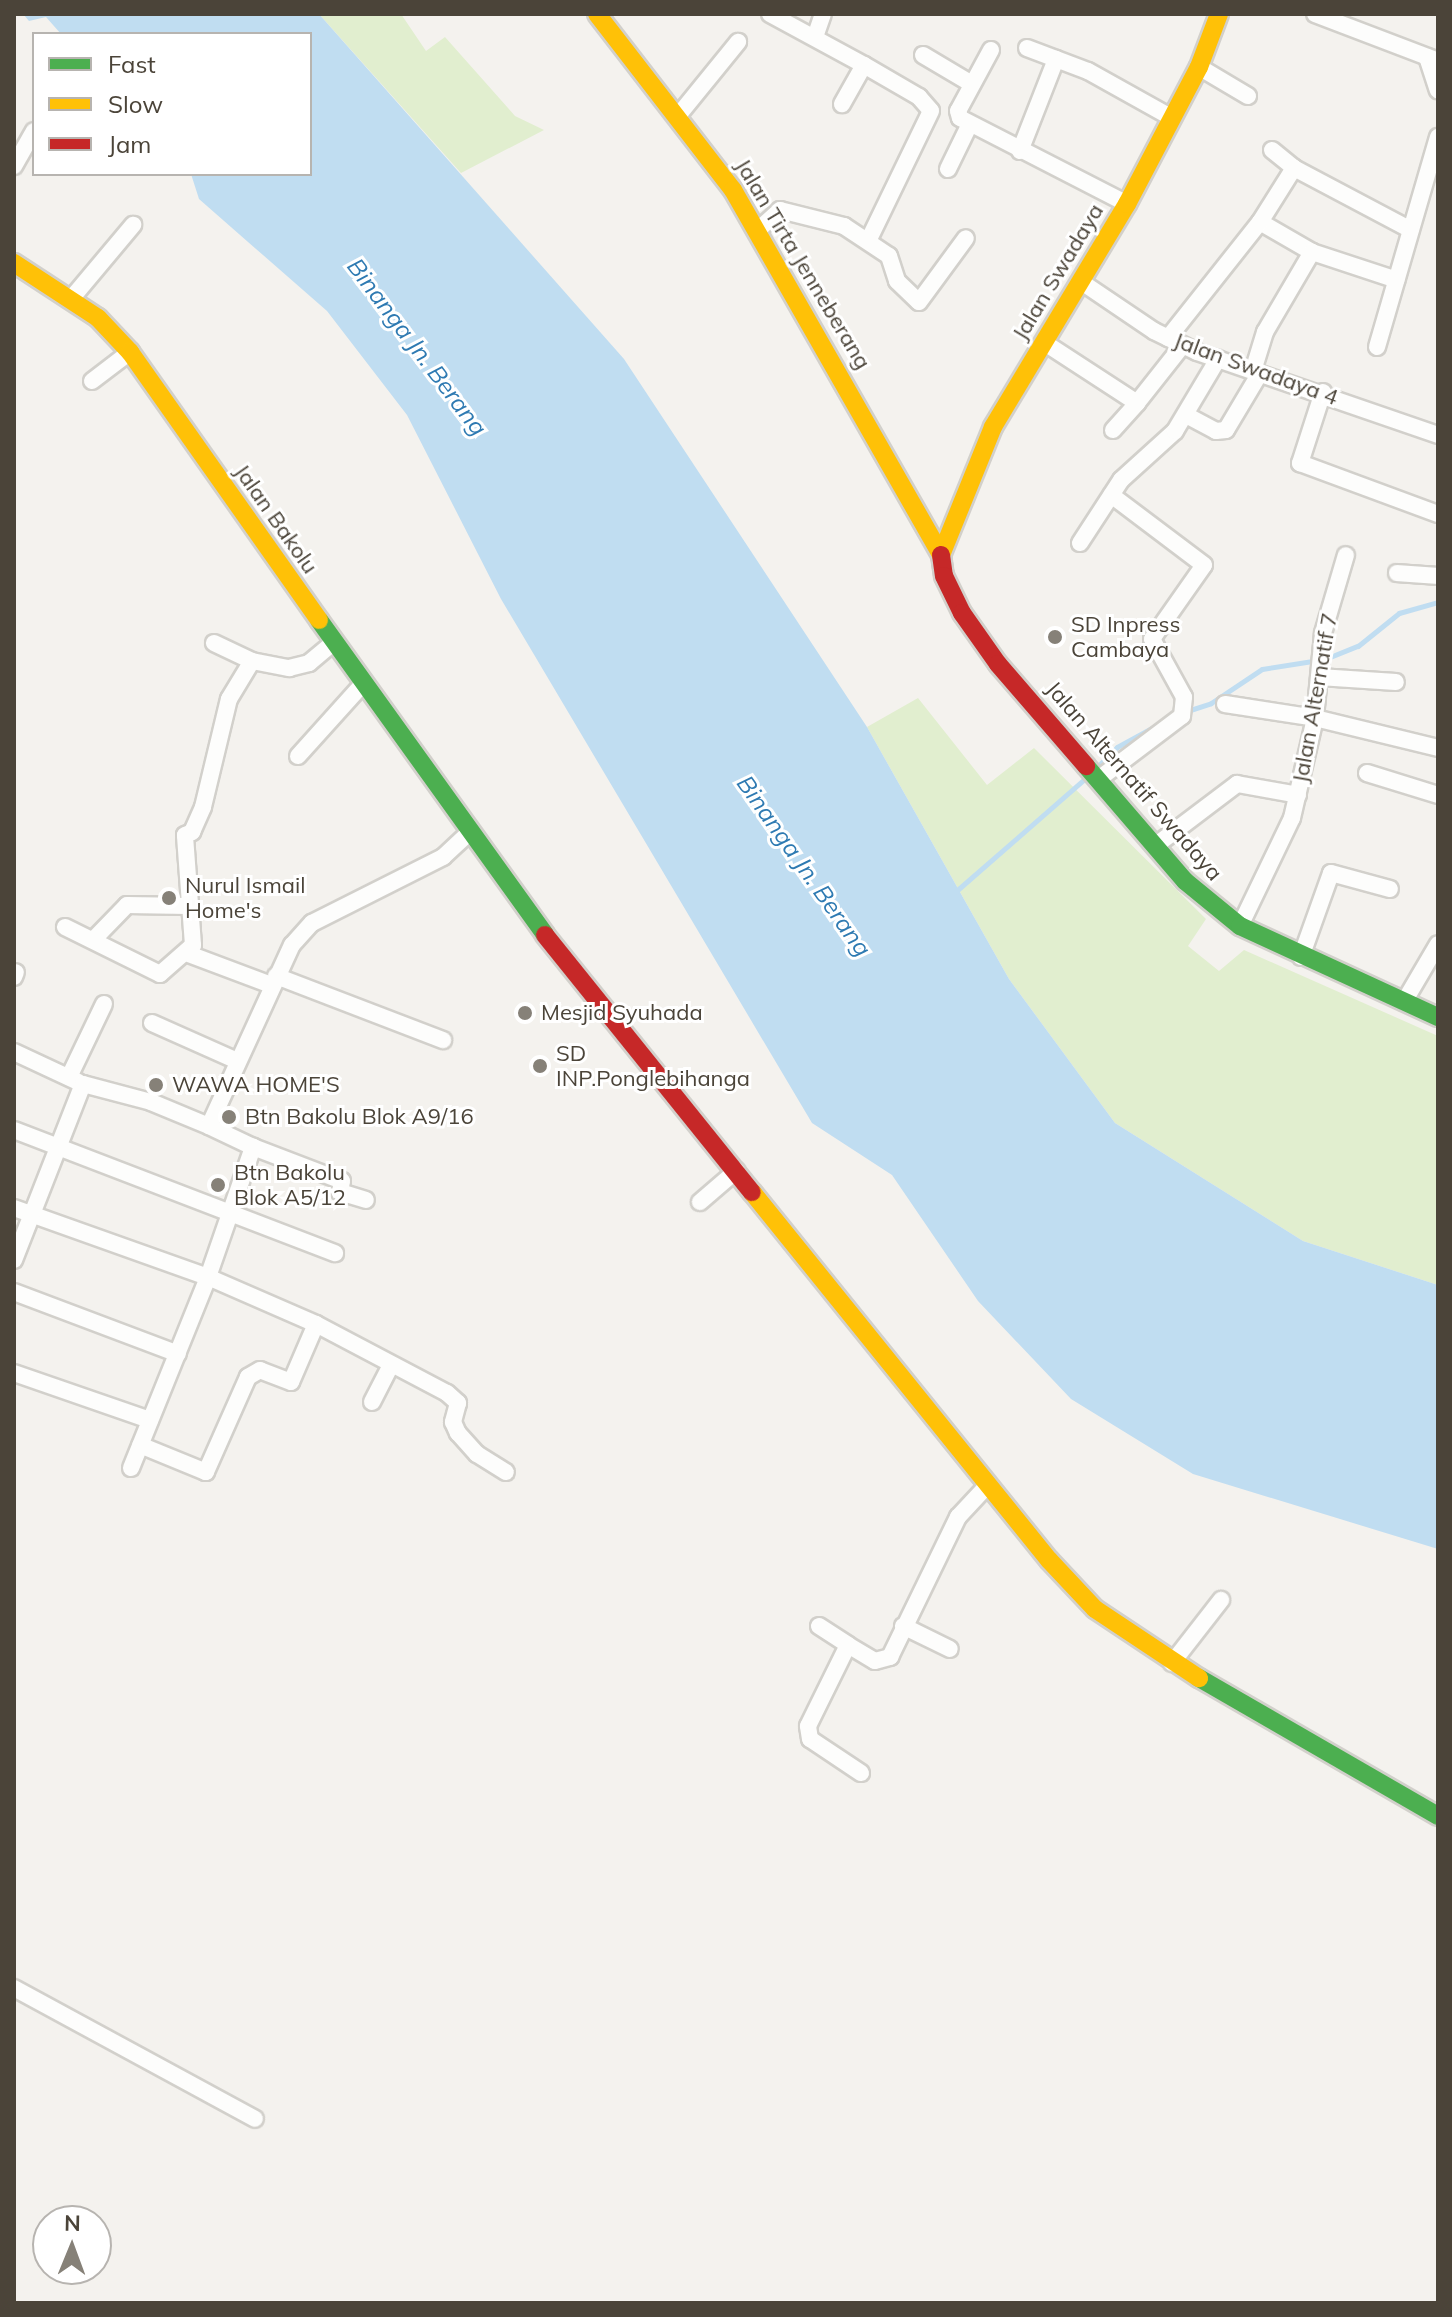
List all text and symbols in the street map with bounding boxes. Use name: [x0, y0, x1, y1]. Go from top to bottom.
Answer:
legend: [32, 32, 312, 176]
text: Fast: [108, 49, 156, 79]
text: Slow: [108, 89, 163, 119]
text: Jam: [108, 129, 151, 159]
street label: Jalan Tirta Jenneberang: [730, 154, 876, 374]
street label: Jalan Swadaya: [1007, 199, 1109, 345]
water label: Binanga Jn. Berang: [341, 253, 493, 441]
street label: Jalan Swadaya 4: [1170, 327, 1342, 411]
street label: Jalan Bakolu: [229, 459, 323, 579]
place label: SD Inpress Cambaya: [1071, 611, 1180, 662]
street label: Jalan Alternatif 7: [1287, 611, 1343, 785]
marker: SD Inpress Cambaya: [1046, 628, 1064, 646]
street label: Jalan Alternatif Swadaya: [1040, 676, 1228, 886]
water label: Binanga Jn. Berang: [731, 770, 877, 962]
place label: Nurul Ismail Home's: [185, 872, 305, 924]
marker: Nurul Ismail Home's: [160, 889, 178, 907]
place label: Mesjid Syuhada: [541, 1000, 703, 1026]
marker: Mesjid Syuhada: [516, 1004, 534, 1022]
place label: SD INP.Ponglebihanga: [556, 1040, 750, 1092]
marker: SD INP.Ponglebihanga: [531, 1057, 549, 1075]
place label: WAWA HOME'S: [172, 1072, 340, 1098]
marker: WAWA HOME'S: [147, 1076, 165, 1094]
place label: Btn Bakolu Blok A9/16: [245, 1104, 474, 1130]
marker: Btn Bakolu Blok A9/16: [220, 1108, 238, 1126]
place label: Btn Bakolu Blok A5/12: [234, 1159, 346, 1210]
marker: Btn Bakolu Blok A5/12: [209, 1176, 227, 1194]
north arrow: [32, 2205, 112, 2285]
text: N: [64, 2209, 81, 2237]

